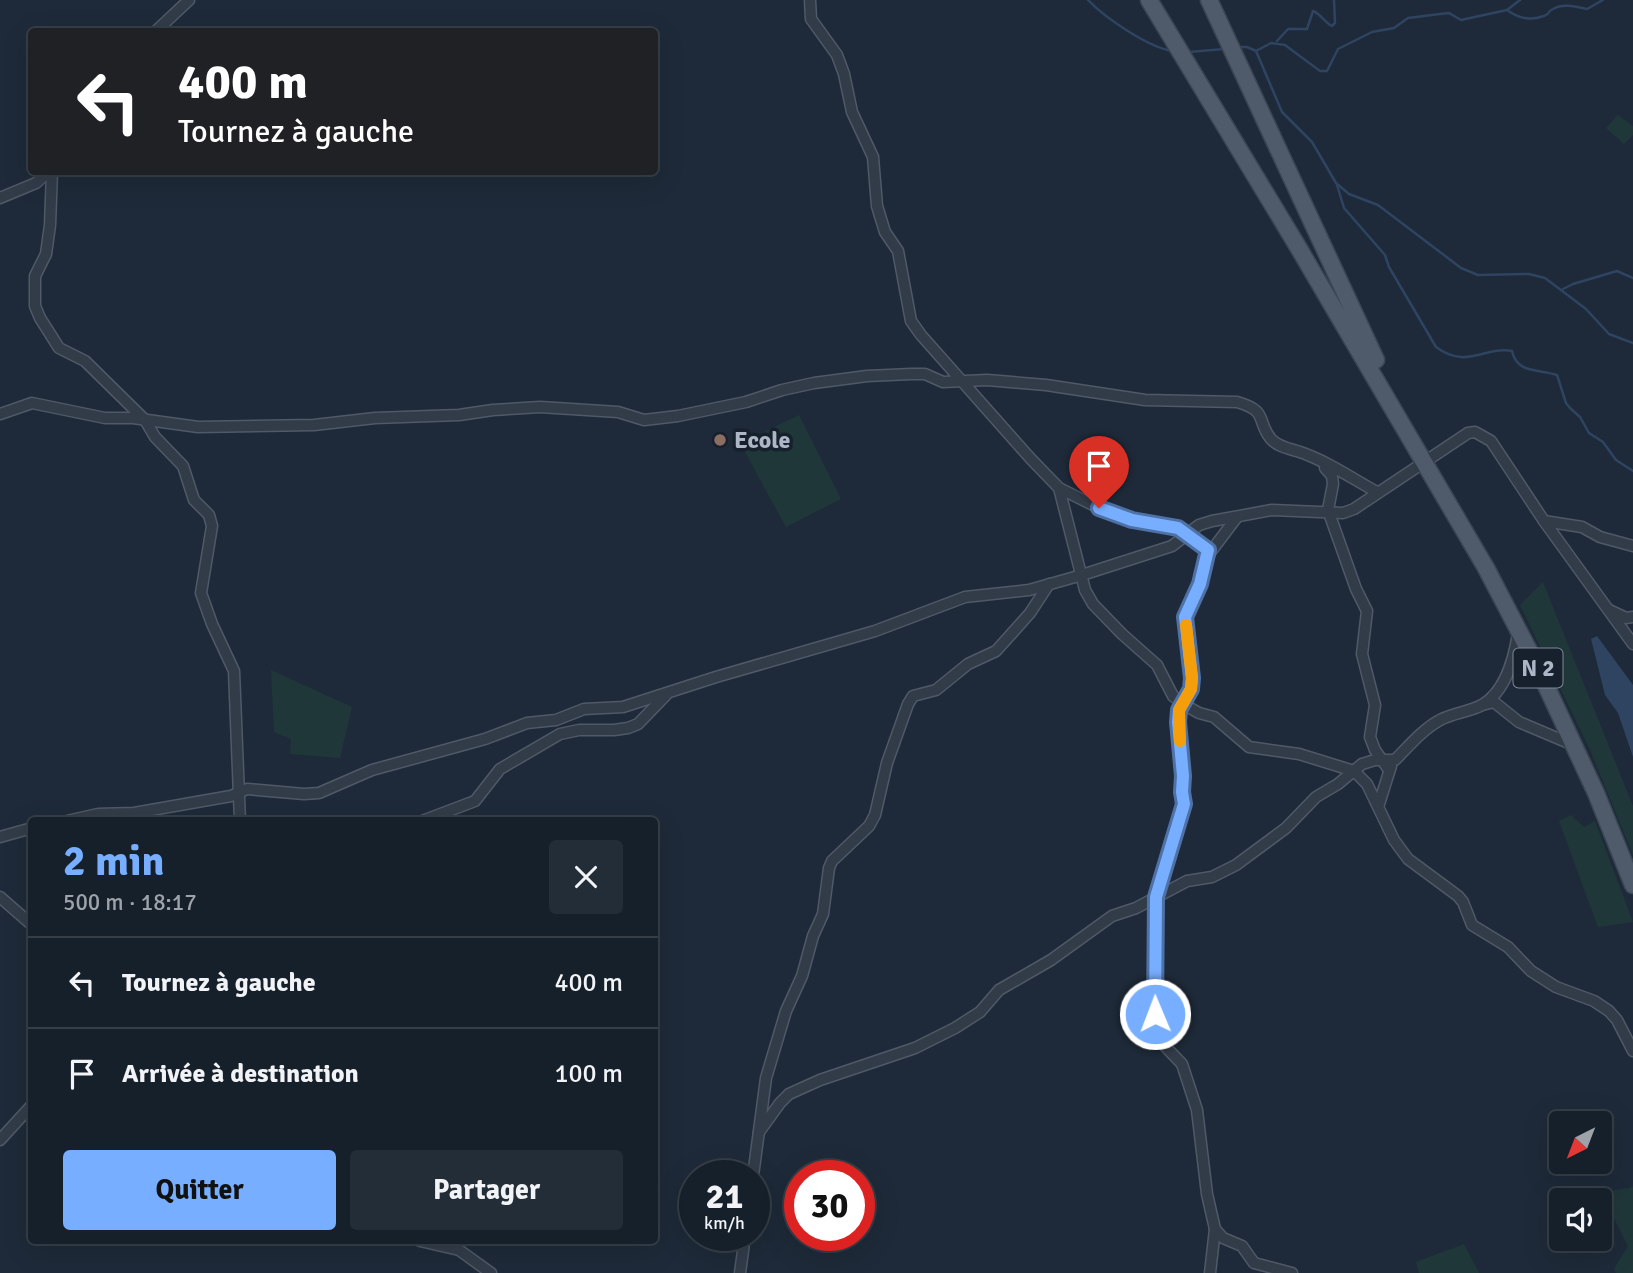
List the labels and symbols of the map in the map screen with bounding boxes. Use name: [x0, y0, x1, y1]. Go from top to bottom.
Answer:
place label: Ecole: [734, 425, 791, 455]
marker: Ecole: [712, 432, 728, 448]
pin: [1069, 436, 1129, 508]
road number: N 2: [1514, 648, 1562, 688]
position arrow: [1118, 977, 1192, 1051]
north arrow: [1549, 1111, 1612, 1174]
speed limit sign: 30: [784, 1160, 875, 1251]

